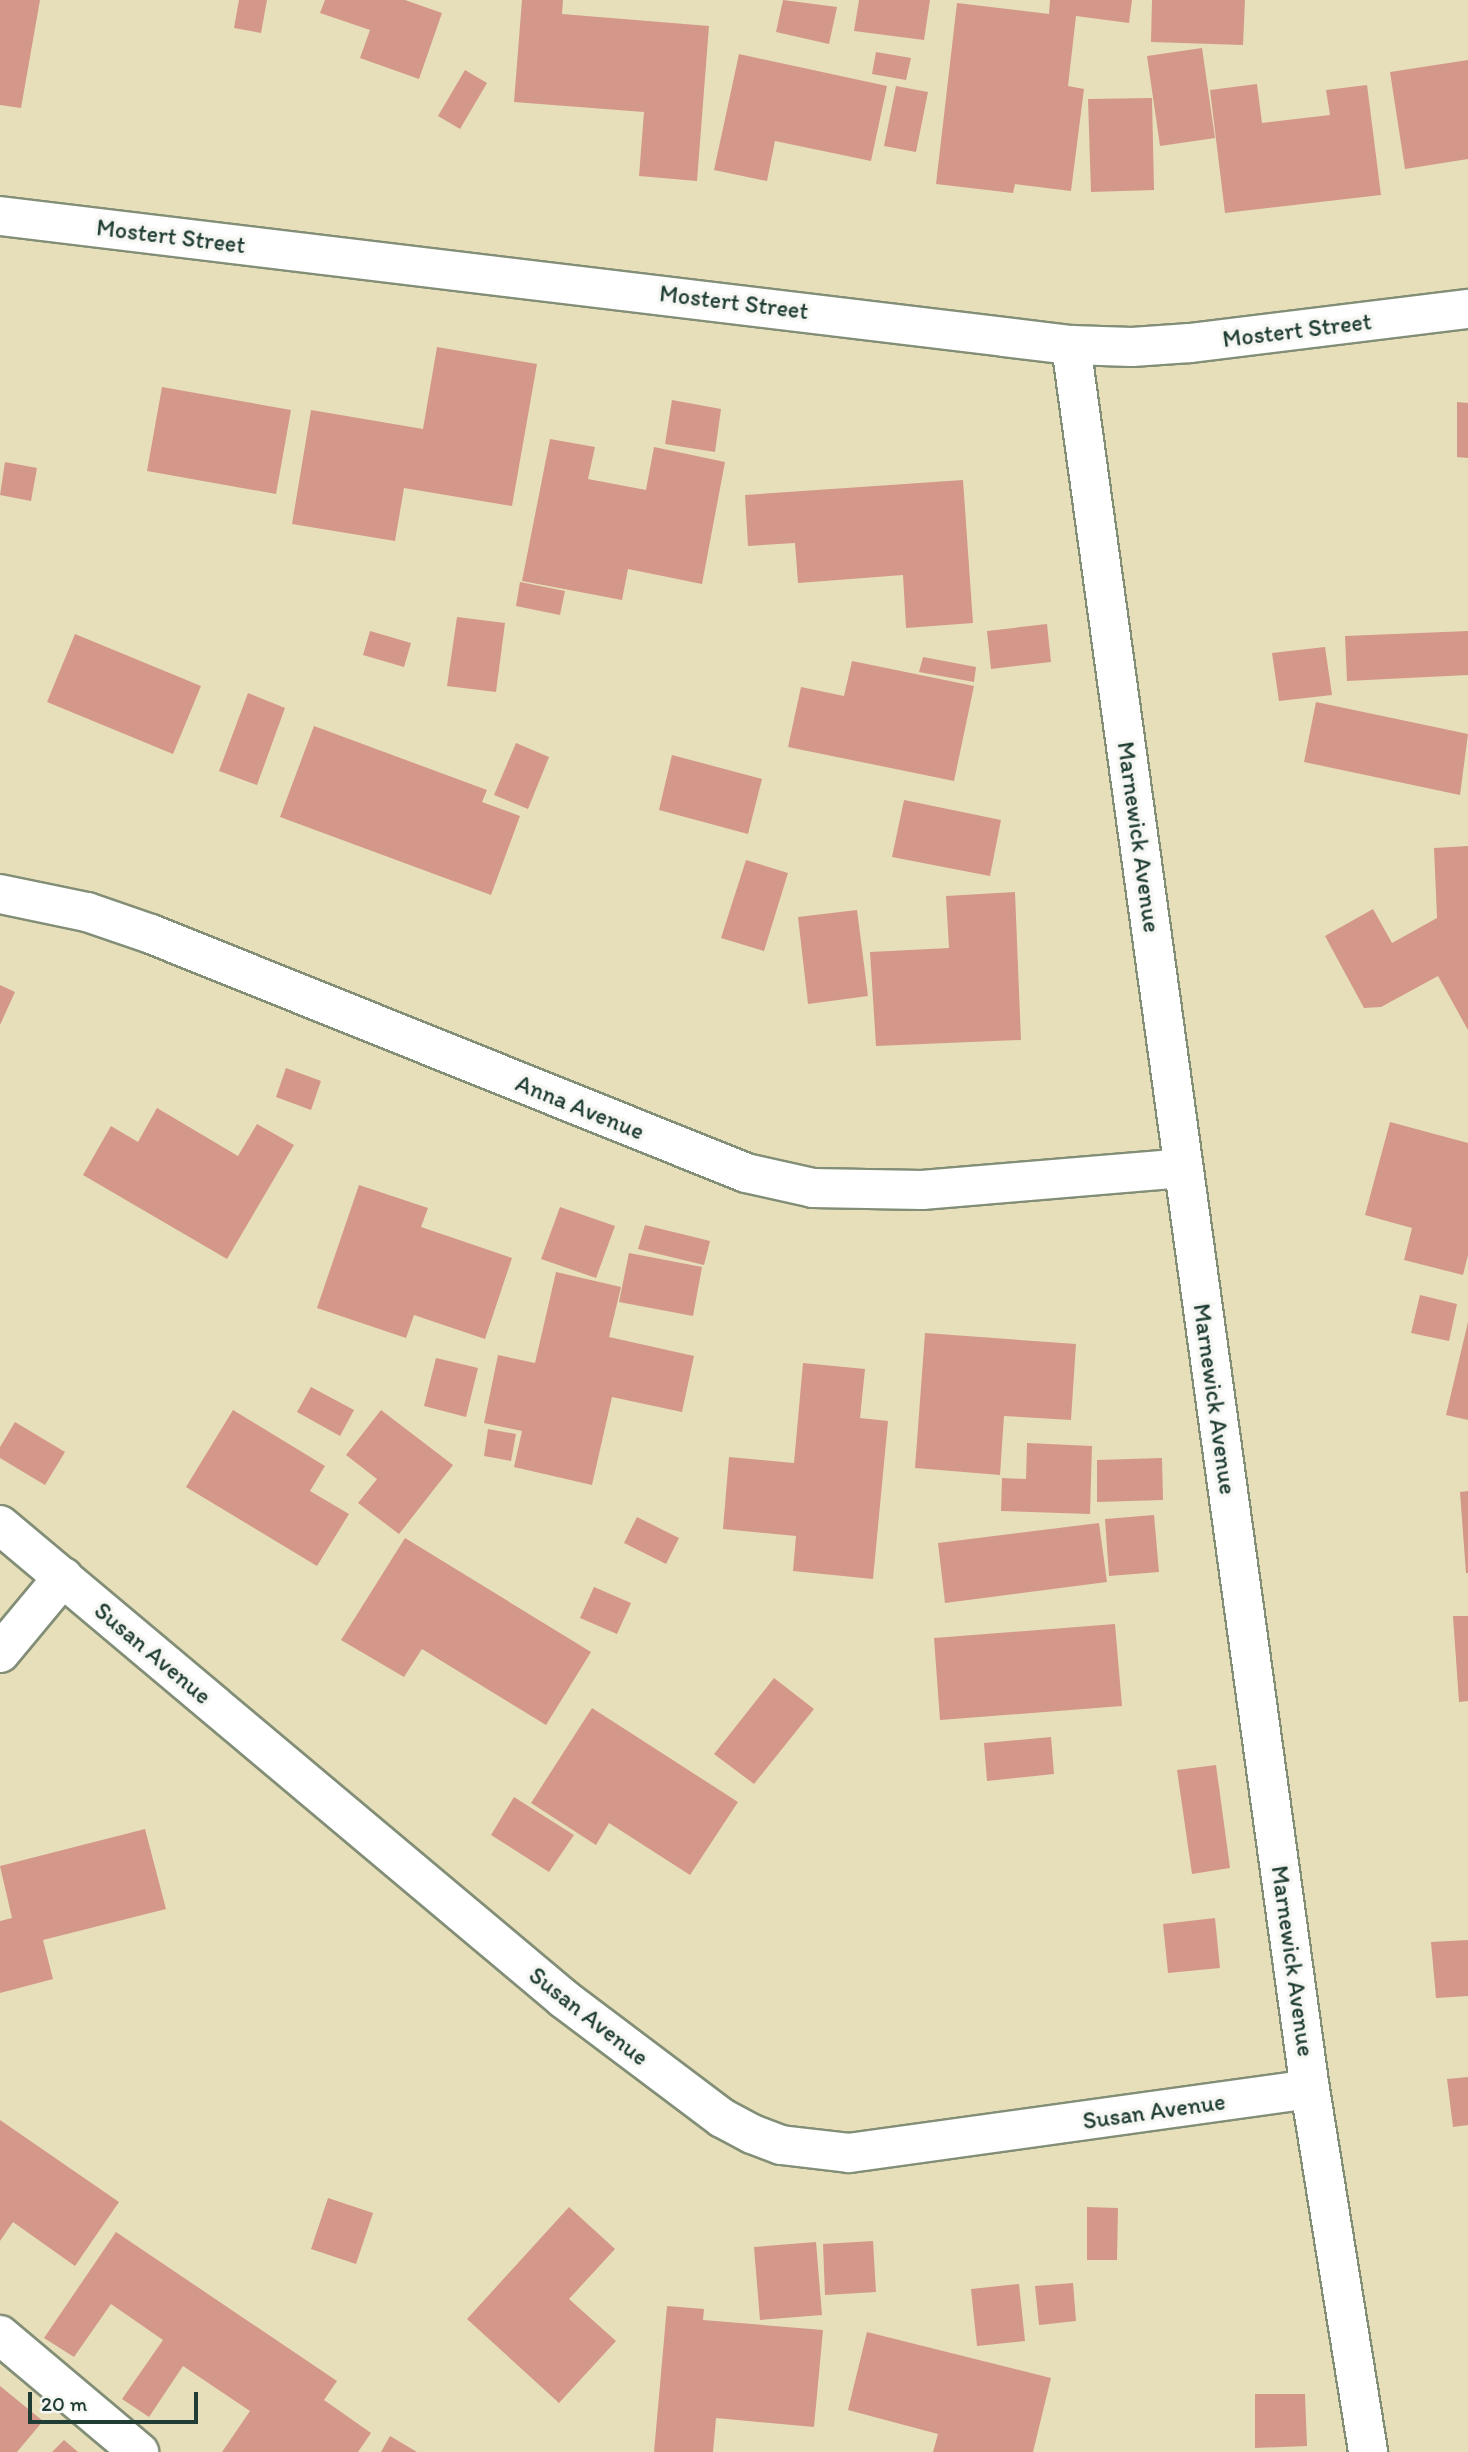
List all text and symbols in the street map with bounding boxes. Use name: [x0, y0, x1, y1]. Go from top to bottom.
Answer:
street label: Mostert Street: [95, 213, 247, 259]
street label: Mostert Street: [658, 279, 810, 325]
street label: Mostert Street: [1221, 307, 1373, 353]
street label: Marnewick Avenue: [1111, 740, 1167, 934]
street label: Anna Avenue: [512, 1068, 648, 1146]
street label: Marnewick Avenue: [1187, 1302, 1243, 1496]
street label: Susan Avenue: [89, 1596, 217, 1710]
street label: Marnewick Avenue: [1265, 1864, 1321, 2058]
street label: Susan Avenue: [524, 1961, 654, 2071]
street label: Susan Avenue: [1081, 2087, 1227, 2135]
scale bar: [32, 2378, 201, 2422]
text: 20 m: [41, 2391, 87, 2416]

